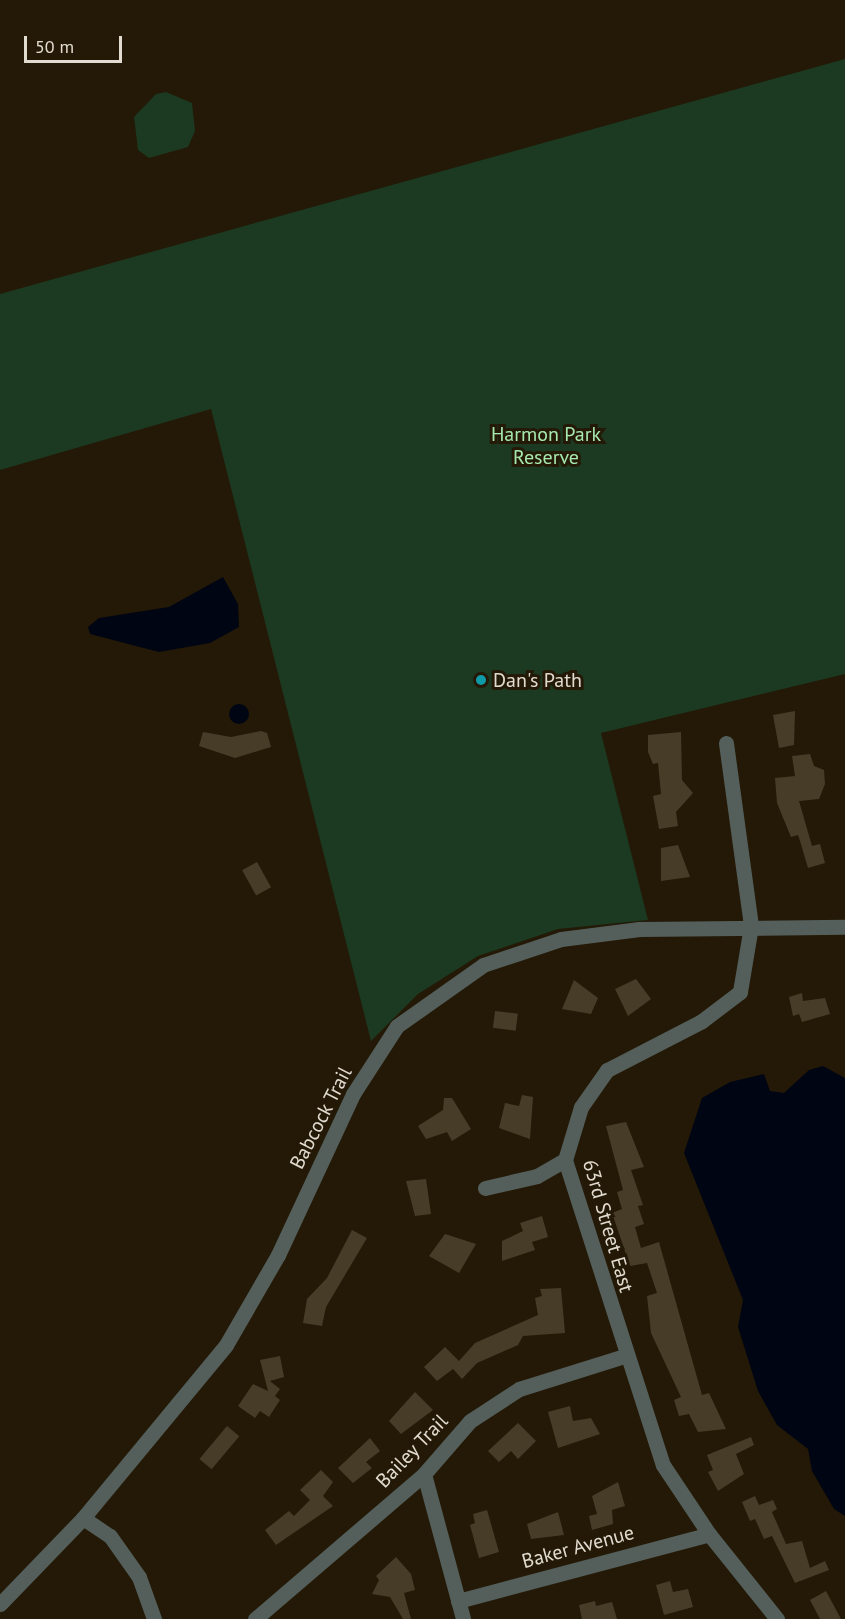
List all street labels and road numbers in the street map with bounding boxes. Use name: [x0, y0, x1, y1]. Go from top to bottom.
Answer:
street label: Babcock Trail: [285, 1062, 357, 1174]
street label: 63rd Street East: [578, 1157, 638, 1295]
street label: Bailey Trail: [371, 1409, 453, 1493]
street label: Baker Avenue: [519, 1520, 637, 1574]

